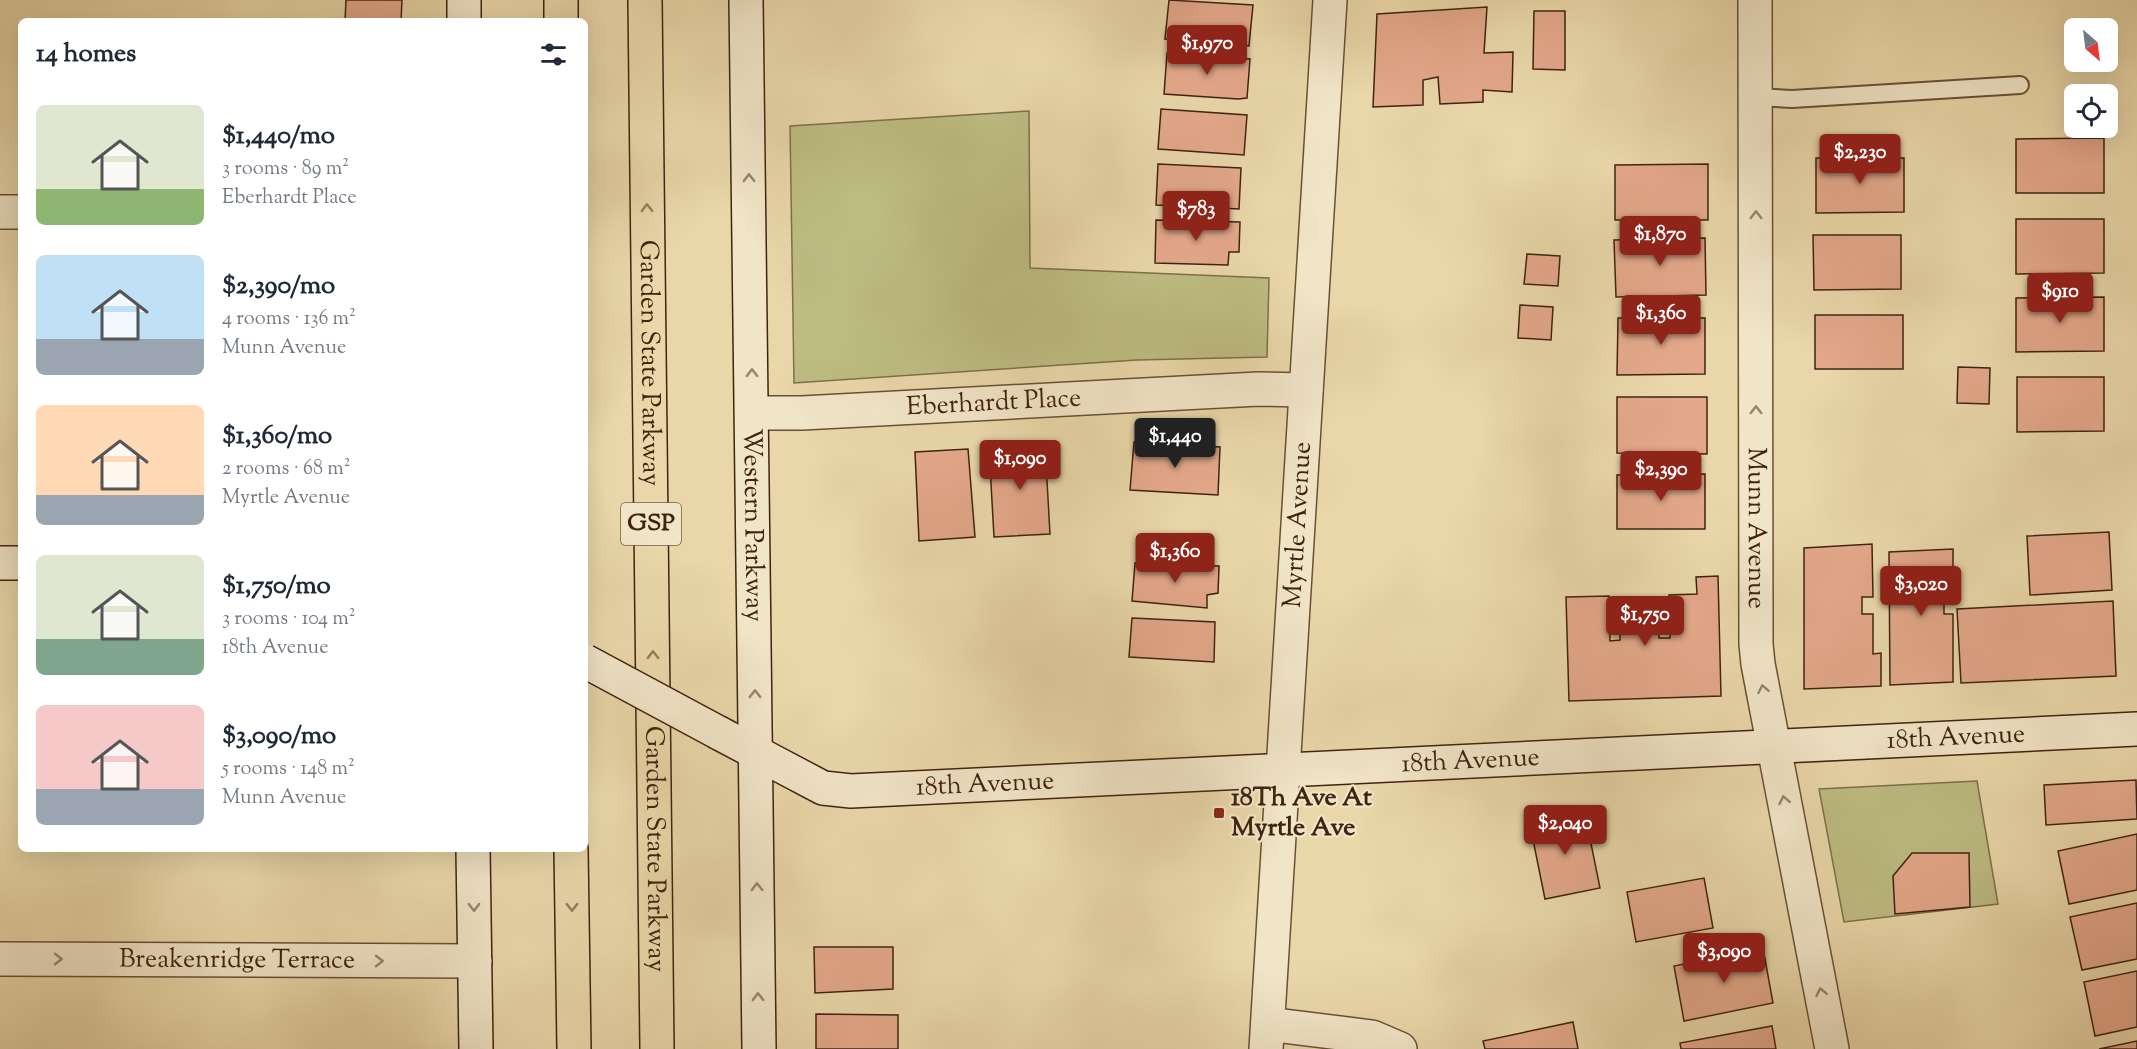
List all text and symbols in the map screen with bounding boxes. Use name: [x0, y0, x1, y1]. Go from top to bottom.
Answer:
north arrow: [2064, 18, 2118, 72]
map controls: [2064, 18, 2118, 138]
pin: $1,970: [1158, 25, 1256, 76]
text: $1,970: [1181, 30, 1233, 59]
text: 14 homes: [36, 36, 136, 73]
icon: filters: [537, 38, 570, 71]
button: locate: [2064, 84, 2118, 138]
text: $1,440/mo: [222, 118, 335, 155]
icon: home: [84, 129, 156, 201]
pin: $2,230: [1811, 134, 1909, 185]
text: $2,230: [1834, 139, 1886, 168]
text: 3 rooms · 89 m²: [222, 155, 349, 184]
one-way arrow: [743, 173, 755, 182]
text: Eberhardt Place: [222, 184, 357, 213]
pin: $783: [1160, 191, 1232, 242]
text: $783: [1177, 196, 1215, 225]
one-way arrow: [641, 203, 653, 212]
one-way arrow: [1750, 211, 1762, 220]
pin: $1,870: [1611, 216, 1709, 267]
text: $1,870: [1634, 221, 1686, 250]
street label: Garden State Parkway: [629, 240, 669, 486]
text: $2,390/mo: [222, 268, 335, 305]
pin: $910: [2024, 273, 2096, 324]
text: $910: [2041, 278, 2079, 307]
icon: home: [84, 279, 156, 351]
pin: $1,360: [1612, 295, 1710, 346]
text: $1,360: [1636, 300, 1686, 329]
text: 4 rooms · 136 m²: [222, 305, 356, 334]
text: Munn Avenue: [222, 334, 346, 363]
one-way arrow: [746, 368, 758, 377]
street label: Eberhardt Place: [905, 380, 1082, 426]
one-way arrow: [1750, 406, 1762, 415]
text: $1,360/mo: [222, 418, 332, 455]
pin: $1,440: [1126, 418, 1224, 469]
text: $1,440: [1148, 423, 1202, 452]
street label: Western Parkway: [733, 428, 772, 622]
icon: home: [84, 429, 156, 501]
pin: $1,090: [971, 440, 1069, 491]
street label: Myrtle Avenue: [1274, 441, 1322, 609]
text: $1,090: [994, 445, 1046, 474]
street label: Munn Avenue: [1737, 447, 1774, 609]
pin: $2,390: [1612, 451, 1710, 502]
text: 2 rooms · 68 m²: [222, 455, 350, 484]
text: $2,390: [1634, 456, 1688, 485]
text: Myrtle Avenue: [222, 484, 350, 513]
road number: GSP: [621, 503, 681, 545]
pin: $1,360: [1126, 533, 1224, 584]
text: $1,360: [1150, 538, 1200, 567]
pin: $3,020: [1872, 566, 1970, 617]
text: $1,750/mo: [222, 568, 331, 605]
text: $3,020: [1894, 571, 1948, 600]
icon: home: [84, 579, 156, 651]
pin: $1,750: [1596, 596, 1694, 647]
text: $1,750: [1620, 601, 1670, 630]
text: 3 rooms · 104 m²: [222, 605, 356, 634]
text: 18th Avenue: [222, 634, 328, 663]
one-way arrow: [646, 650, 659, 659]
one-way arrow: [1757, 684, 1770, 694]
one-way arrow: [749, 689, 761, 698]
street label: 18th Avenue: [1886, 716, 2026, 760]
text: $3,090/mo: [222, 718, 336, 755]
street label: Garden State Parkway: [635, 726, 675, 972]
icon: home: [84, 729, 156, 801]
street label: 18th Avenue: [1400, 739, 1541, 783]
text: 5 rooms · 148 m²: [222, 755, 355, 784]
street label: 18th Avenue: [915, 763, 1055, 806]
place label: 18Th Ave At Myrtle Ave: [1231, 780, 1372, 847]
text: Munn Avenue: [222, 784, 346, 813]
one-way arrow: [1778, 795, 1791, 805]
pin: $2,040: [1516, 805, 1614, 856]
marker: 18Th Ave At Myrtle Ave: [1212, 806, 1226, 820]
text: $2,040: [1538, 810, 1592, 839]
one-way arrow: [751, 882, 763, 891]
one-way arrow: [468, 903, 480, 912]
one-way arrow: [566, 903, 578, 912]
pin: $3,090: [1675, 933, 1773, 984]
text: $3,090: [1697, 938, 1751, 967]
street label: Breakenridge Terrace: [119, 941, 355, 979]
one-way arrow: [54, 953, 63, 965]
one-way arrow: [375, 955, 384, 967]
one-way arrow: [1815, 987, 1828, 997]
one-way arrow: [752, 993, 764, 1002]

